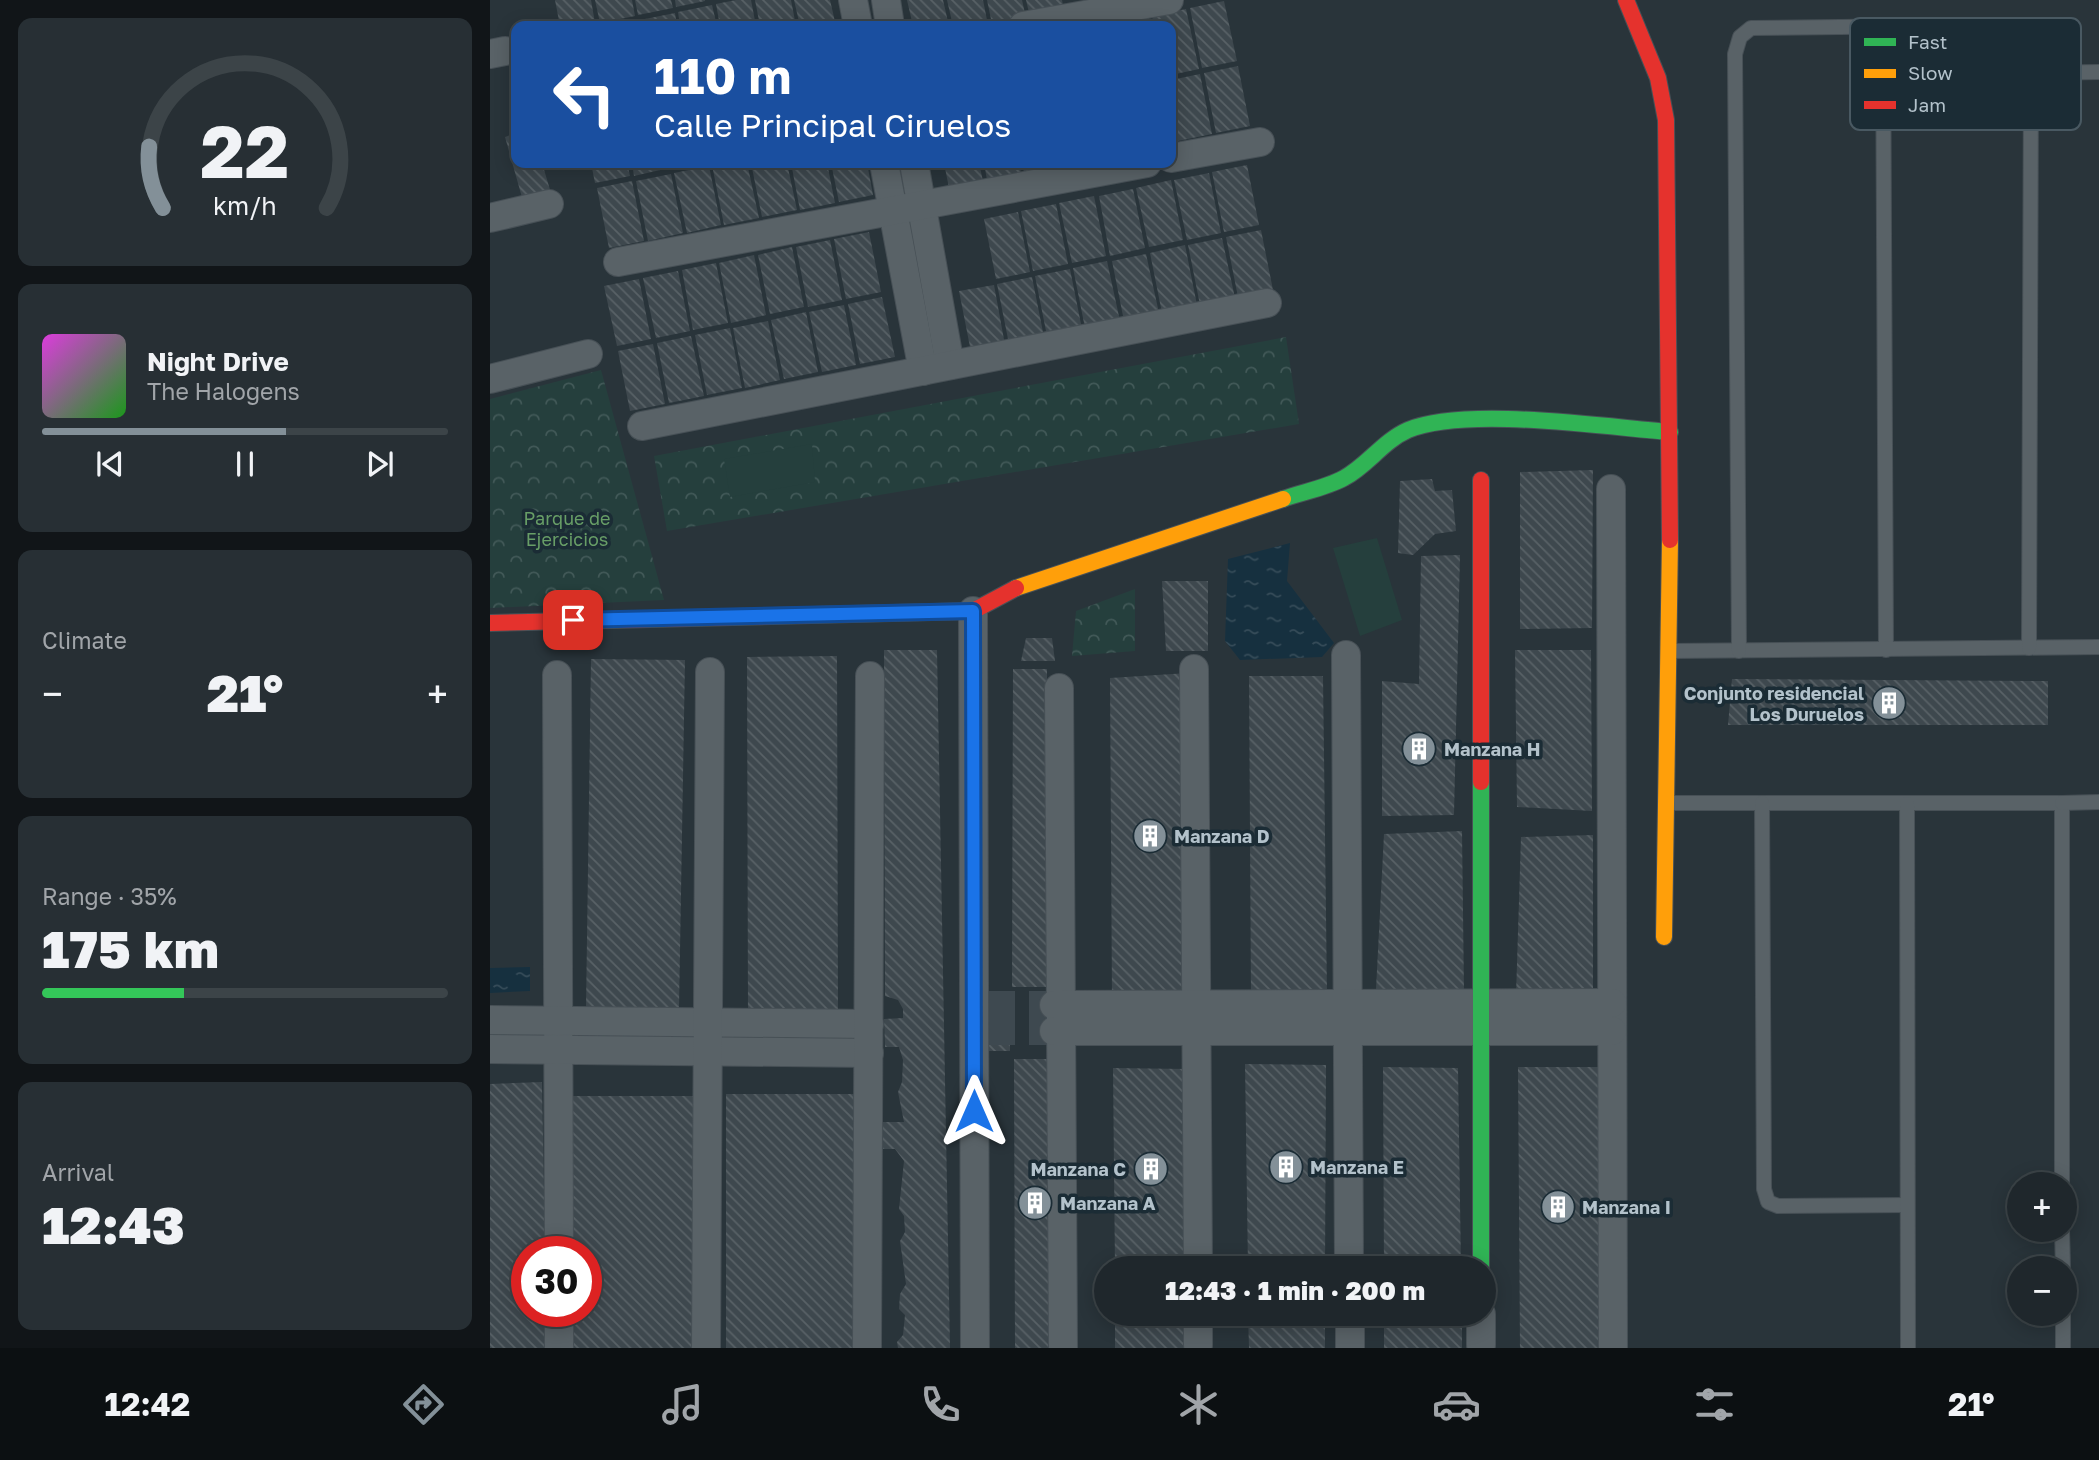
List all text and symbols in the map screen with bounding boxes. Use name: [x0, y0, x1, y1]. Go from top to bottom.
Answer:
legend: [1850, 18, 2081, 130]
text: Fast: [1908, 30, 1947, 53]
text: 110 m: [654, 46, 791, 105]
icon: left: [539, 49, 630, 140]
text: Slow: [1908, 61, 1953, 84]
text: Jam: [1908, 93, 1946, 116]
text: Calle Principal Ciruelos: [654, 106, 1011, 144]
text: 22: [201, 107, 289, 194]
text: km/h: [213, 190, 277, 221]
text: Night Drive: [147, 346, 289, 377]
text: The Halogens: [147, 377, 300, 405]
icon: previous: [91, 445, 129, 483]
icon: pause: [226, 445, 264, 483]
icon: next: [361, 445, 399, 483]
park label: Parque de Ejercicios: [523, 507, 611, 550]
pin: [543, 590, 603, 650]
icon: arrive: [554, 601, 592, 639]
text: Climate: [42, 626, 127, 654]
text: 21°: [207, 661, 283, 723]
text: −: [42, 671, 63, 716]
text: +: [427, 671, 448, 716]
place label: Conjunto residencial Los Duruelos: [1684, 682, 1864, 725]
building icon: Conjunto residencial Los Duruelos: [1870, 684, 1908, 722]
building icon: Manzana H: [1400, 730, 1438, 768]
place label: Manzana H: [1444, 738, 1540, 760]
building icon: Manzana D: [1131, 817, 1169, 855]
place label: Manzana D: [1174, 825, 1270, 847]
text: Range · 35%: [42, 882, 177, 910]
text: 175 km: [42, 917, 219, 979]
position arrow: [937, 1074, 1011, 1148]
building icon: Manzana E: [1267, 1148, 1305, 1186]
building icon: Manzana C: [1132, 1150, 1170, 1188]
place label: Manzana E: [1310, 1156, 1404, 1178]
text: Arrival: [42, 1158, 114, 1186]
place label: Manzana C: [1030, 1158, 1126, 1180]
map controls: [2007, 1172, 2077, 1326]
button: +: [2007, 1172, 2077, 1242]
building icon: Manzana A: [1016, 1184, 1054, 1222]
building icon: Manzana I: [1539, 1188, 1577, 1226]
place label: Manzana A: [1060, 1192, 1156, 1214]
text: 12:43: [42, 1193, 185, 1255]
place label: Manzana I: [1582, 1196, 1671, 1218]
speed limit sign: 30: [511, 1236, 602, 1327]
button: −: [2007, 1256, 2077, 1326]
text: 12:43 · 1 min · 200 m: [1165, 1275, 1425, 1306]
icon: directions: [399, 1380, 448, 1429]
icon: music: [658, 1380, 707, 1429]
icon: phone: [916, 1380, 965, 1429]
icon: climate: [1174, 1380, 1223, 1429]
icon: car: [1432, 1380, 1481, 1429]
icon: filters: [1690, 1380, 1739, 1429]
text: 12:42: [105, 1385, 190, 1423]
text: 21°: [1948, 1385, 1994, 1423]

